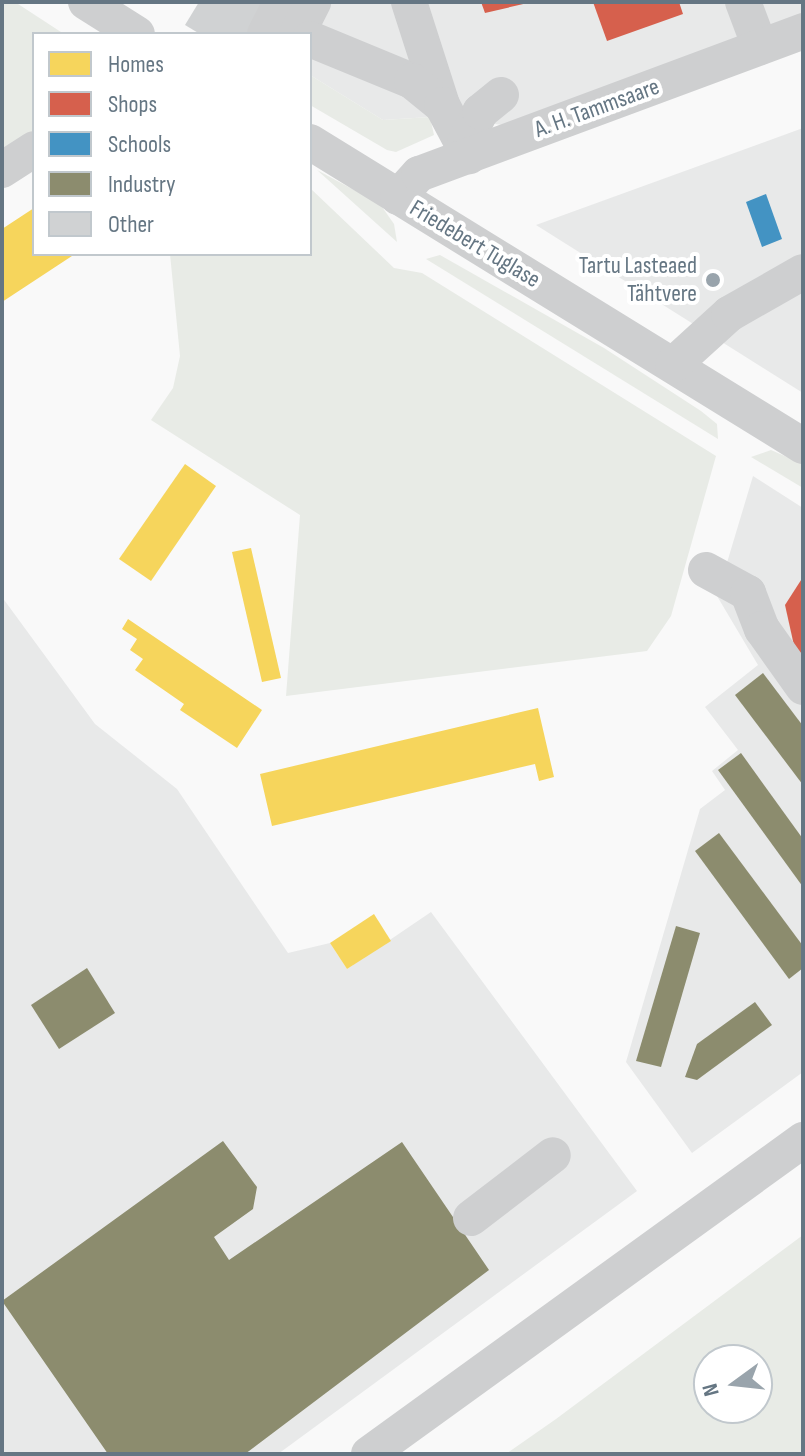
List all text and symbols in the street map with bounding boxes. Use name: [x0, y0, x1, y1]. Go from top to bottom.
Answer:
legend: [32, 32, 312, 256]
text: Homes: [108, 50, 164, 79]
street label: A. H. Tammsaare: [531, 72, 663, 144]
text: Shops: [108, 90, 157, 119]
text: Schools: [108, 130, 171, 159]
text: Industry: [108, 170, 175, 199]
street label: Friedebert Tuglase: [404, 194, 546, 294]
text: Other: [108, 210, 154, 239]
place label: Tartu Lasteaed Tähtvere: [579, 252, 697, 308]
marker: Tartu Lasteaed Tähtvere: [704, 271, 722, 289]
north arrow: [693, 1344, 773, 1424]
text: N: [697, 1381, 726, 1399]

